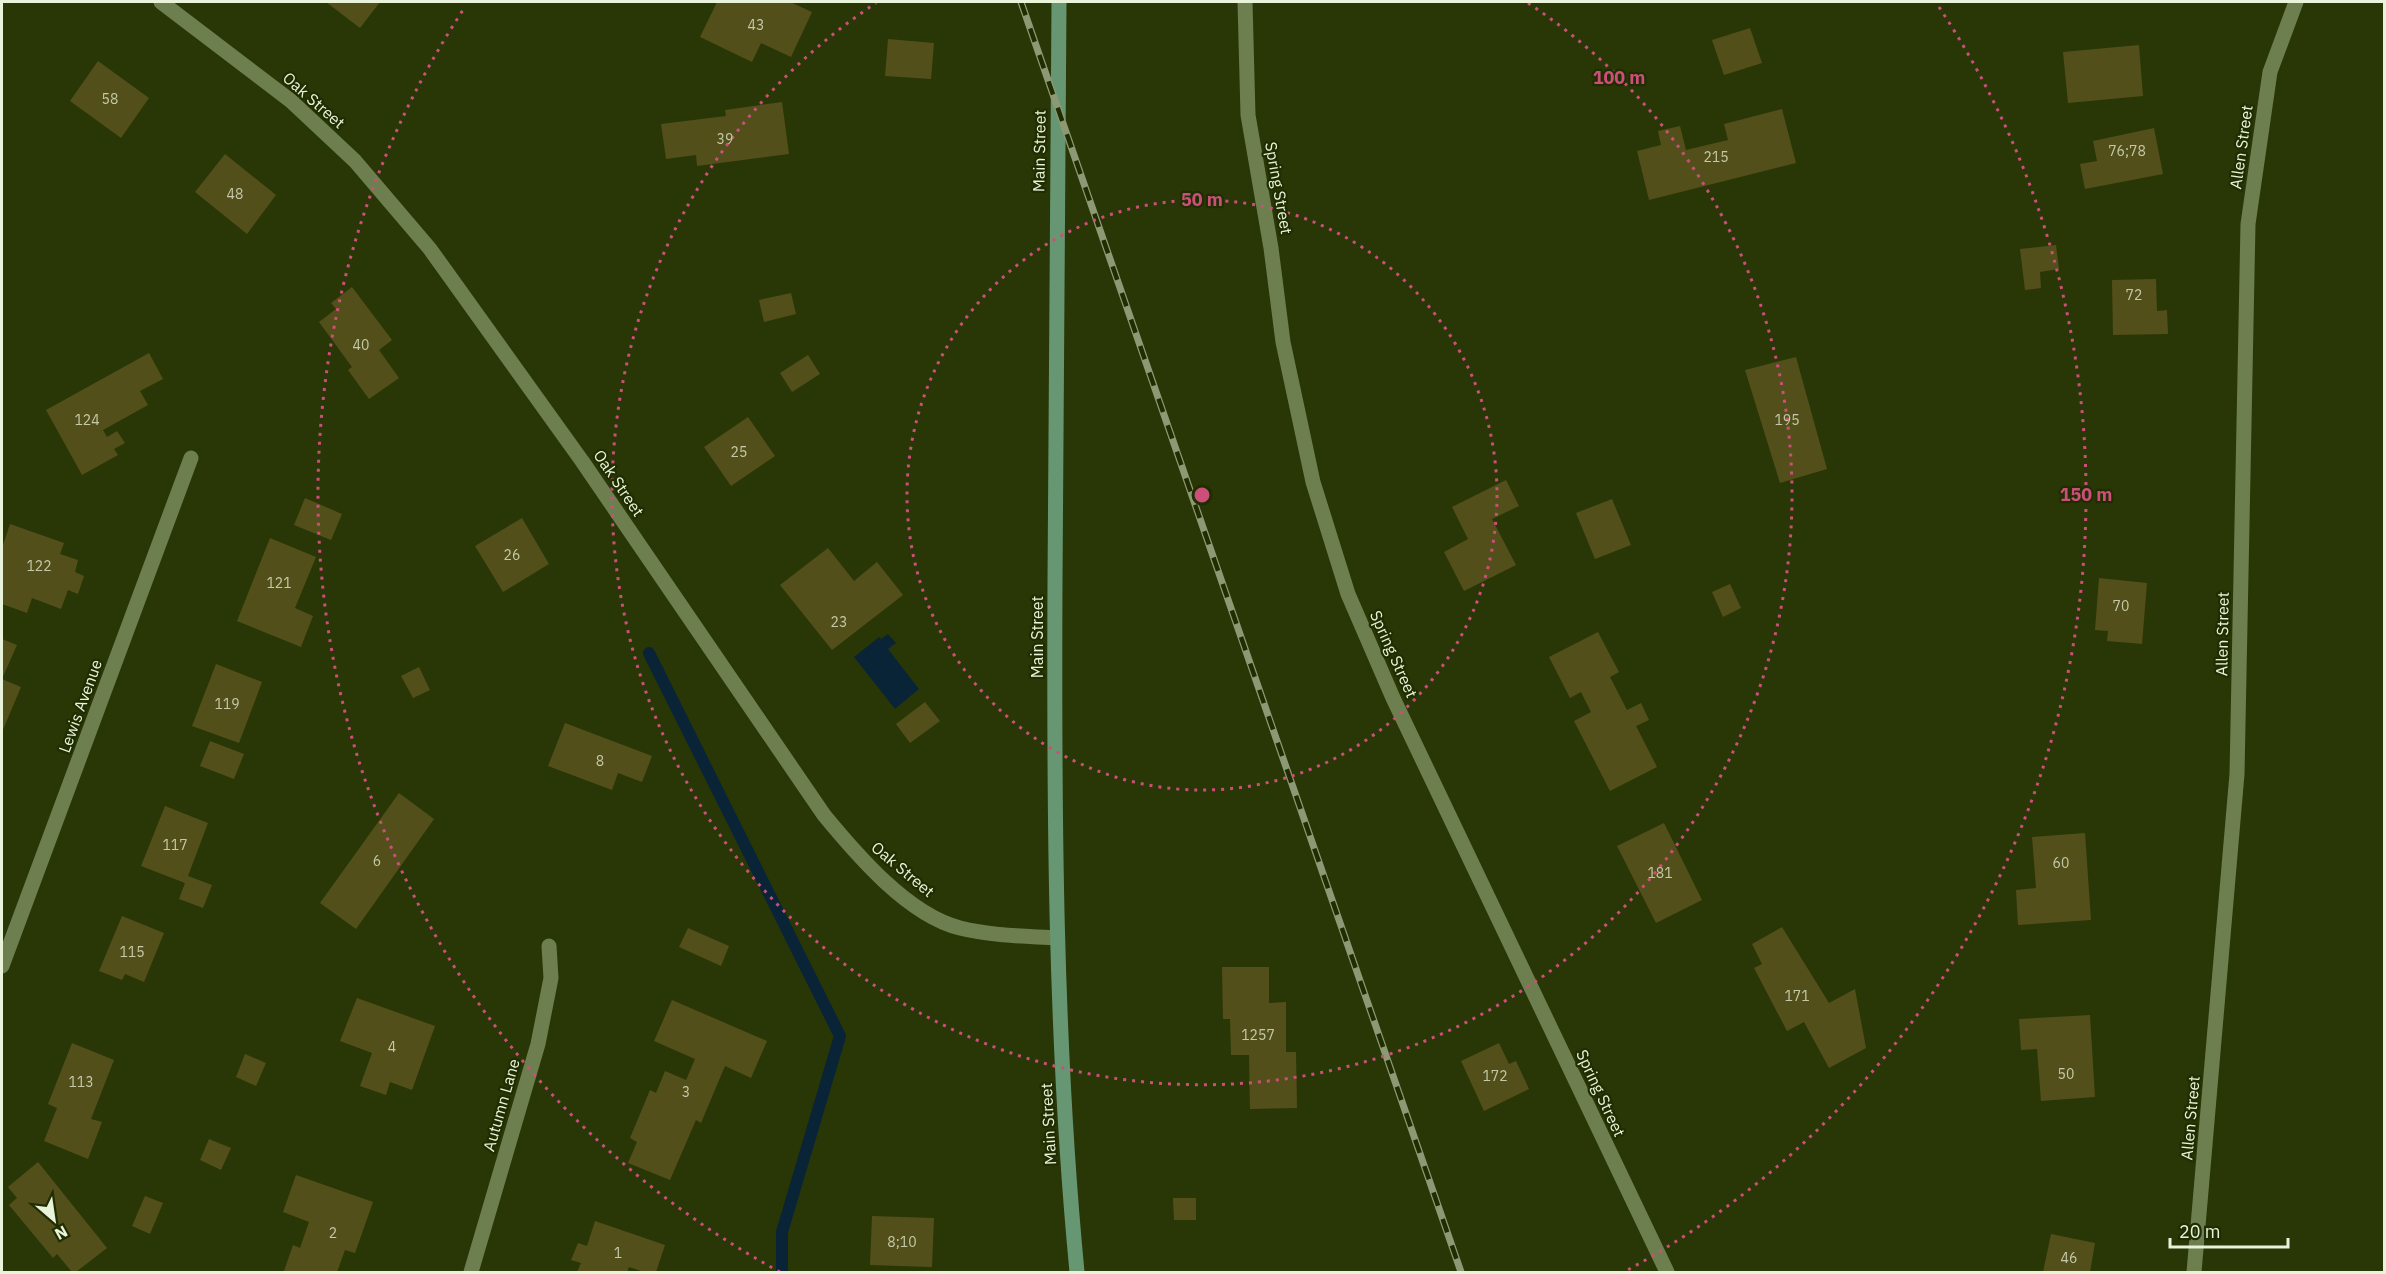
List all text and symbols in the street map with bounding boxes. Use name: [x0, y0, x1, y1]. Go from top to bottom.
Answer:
house number: 43: [748, 16, 764, 34]
text: 100 m: [1593, 66, 1645, 89]
street label: Oak Street: [279, 68, 349, 132]
house number: 58: [102, 90, 118, 108]
street label: Allen Street: [2225, 104, 2257, 190]
street label: Main Street: [1028, 110, 1050, 192]
house number: 39: [717, 130, 733, 148]
street label: Spring Street: [1261, 140, 1297, 236]
house number: 76;78: [2108, 142, 2146, 160]
house number: 215: [1703, 148, 1729, 166]
house number: 48: [227, 185, 243, 203]
text: 50 m: [1181, 188, 1223, 211]
house number: 72: [2126, 286, 2142, 304]
house number: 40: [353, 336, 369, 354]
house number: 124: [74, 411, 100, 429]
house number: 195: [1774, 411, 1800, 429]
house number: 25: [731, 443, 747, 461]
street label: Oak Street: [589, 446, 649, 520]
text: 150 m: [2060, 483, 2112, 506]
centre of rings: [1192, 485, 1212, 505]
house number: 26: [504, 546, 520, 564]
house number: 122: [26, 557, 52, 575]
house number: 121: [266, 574, 292, 592]
street label: Allen Street: [2211, 592, 2233, 676]
street label: Main Street: [1027, 596, 1047, 678]
house number: 70: [2113, 597, 2129, 615]
street label: Spring Street: [1366, 607, 1422, 701]
house number: 23: [831, 613, 847, 631]
street label: Lewis Avenue: [54, 656, 106, 755]
house number: 119: [214, 695, 240, 713]
house number: 8: [596, 752, 604, 770]
house number: 117: [162, 836, 188, 854]
street label: Oak Street: [867, 837, 939, 901]
house number: 6: [373, 852, 381, 870]
house number: 60: [2053, 854, 2069, 872]
house number: 181: [1647, 864, 1673, 882]
house number: 115: [119, 943, 145, 961]
house number: 171: [1784, 987, 1810, 1005]
house number: 1257: [1241, 1026, 1275, 1044]
house number: 4: [388, 1038, 396, 1056]
street label: Spring Street: [1572, 1046, 1630, 1140]
street label: Autumn Lane: [478, 1056, 524, 1154]
house number: 50: [2058, 1065, 2074, 1083]
house number: 172: [1482, 1067, 1508, 1085]
house number: 113: [68, 1073, 94, 1091]
street label: Allen Street: [2176, 1075, 2204, 1161]
street label: Main Street: [1036, 1082, 1060, 1166]
house number: 3: [682, 1083, 690, 1101]
north arrow: [24, 1190, 84, 1250]
scale bar: [2170, 1211, 2288, 1249]
text: 20 m: [2179, 1220, 2221, 1243]
text: N: [51, 1222, 71, 1245]
house number: 2: [329, 1224, 337, 1242]
house number: 8;10: [887, 1233, 917, 1251]
house number: 1: [614, 1244, 622, 1262]
house number: 46: [2061, 1249, 2077, 1267]

